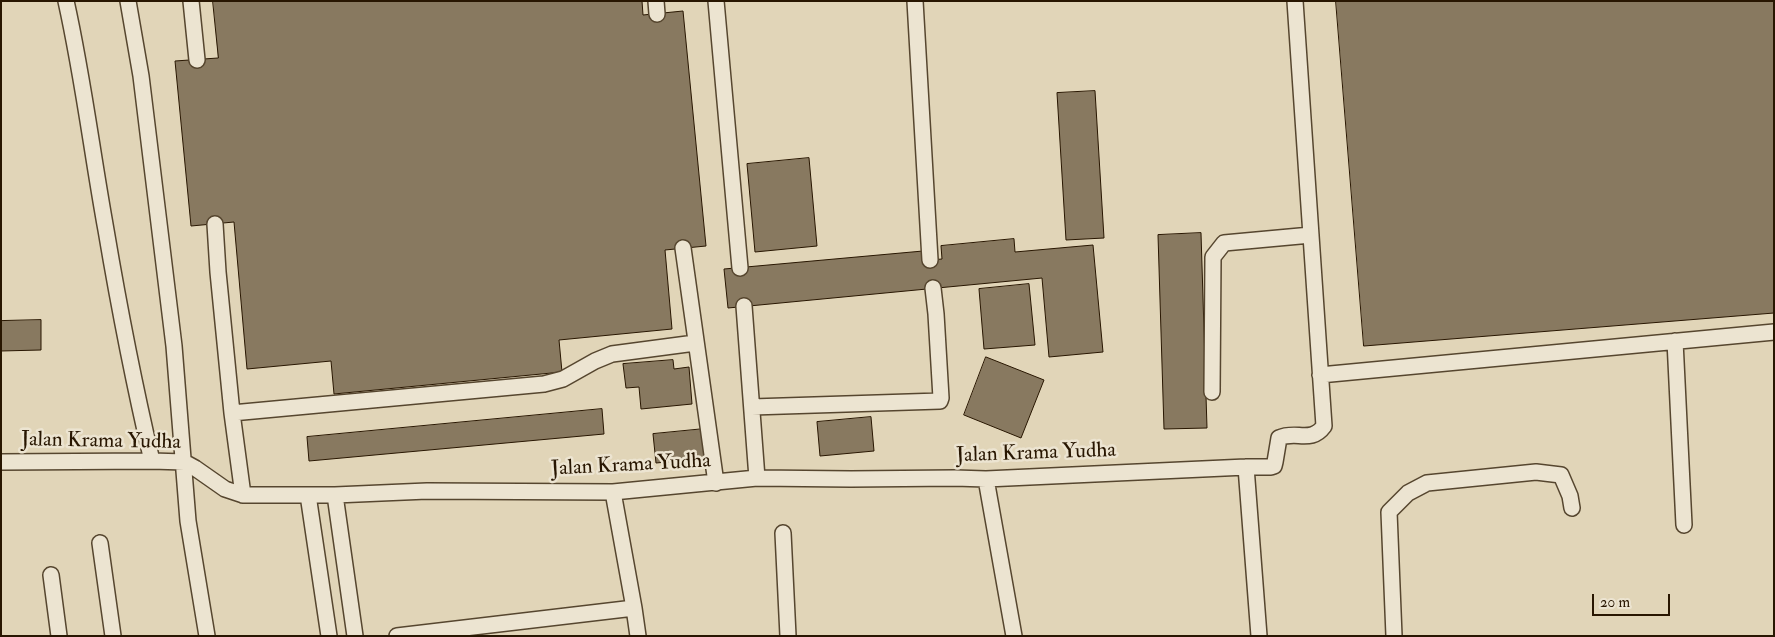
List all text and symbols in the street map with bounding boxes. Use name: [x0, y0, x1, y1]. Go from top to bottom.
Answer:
street label: Jalan Krama Yudha: [21, 428, 181, 456]
street label: Jalan Krama Yudha: [956, 439, 1116, 469]
street label: Jalan Krama Yudha: [550, 449, 712, 483]
scale bar: [1595, 584, 1672, 616]
text: 20 m: [1600, 593, 1630, 612]

